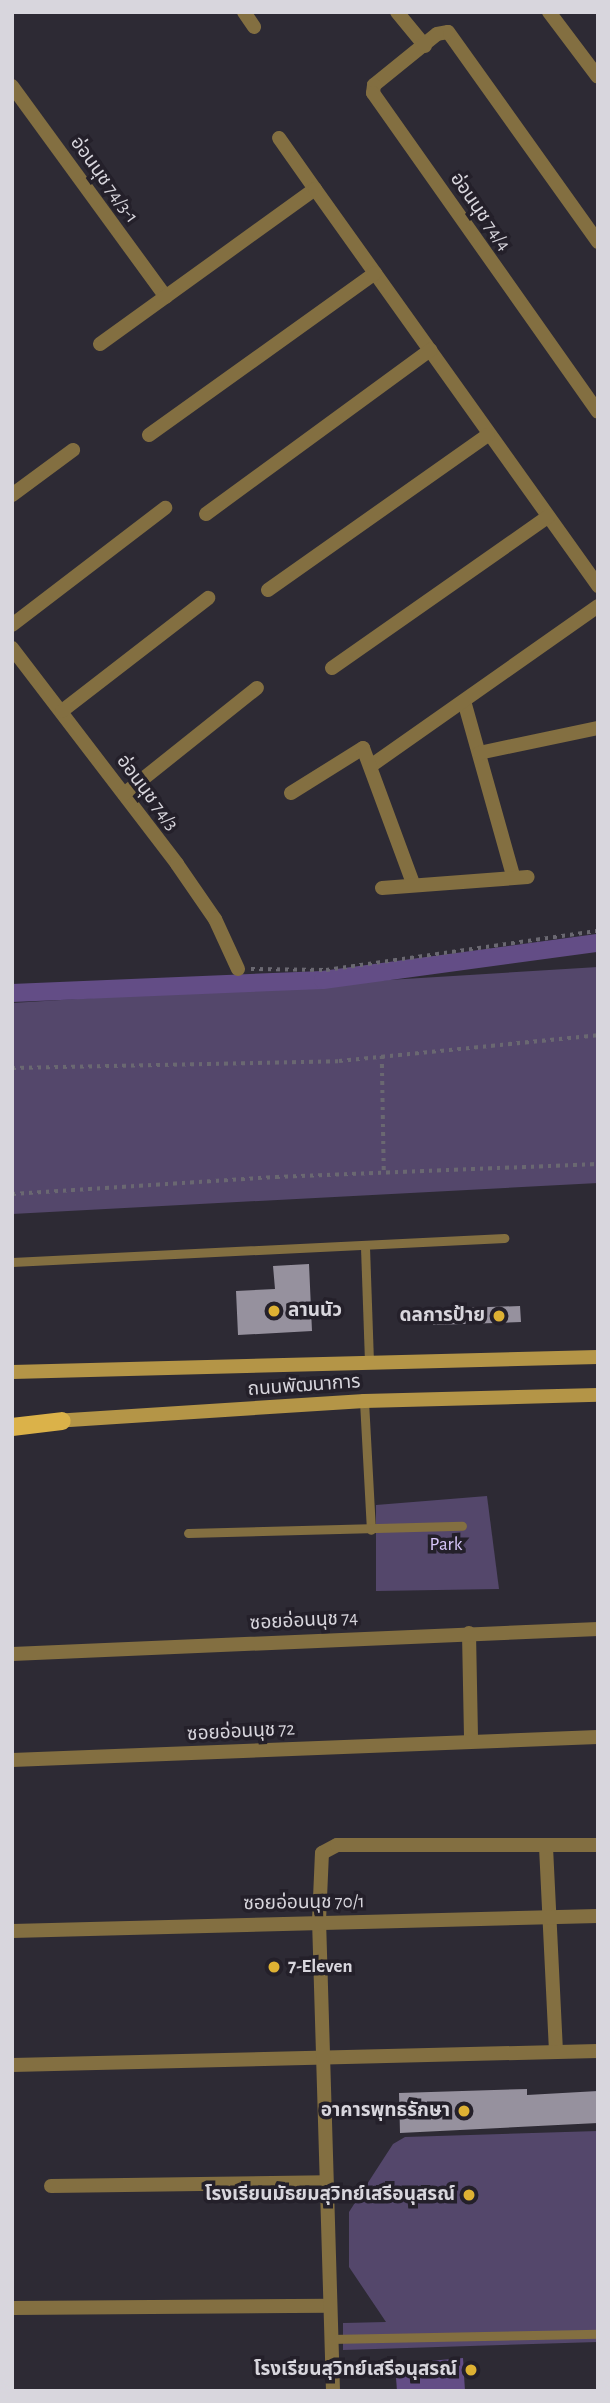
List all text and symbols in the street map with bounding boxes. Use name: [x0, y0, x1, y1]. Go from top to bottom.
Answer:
street label: อ่อนนุช 74/3-1: [65, 132, 143, 228]
street label: อ่อนนุช 74/4: [445, 168, 515, 256]
street label: อ่อนนุช 74/3: [111, 751, 183, 835]
place label: ลานนัว: [288, 1300, 342, 1322]
marker: ลานนัว: [266, 1303, 282, 1319]
place label: ดลการป้าย: [399, 1305, 485, 1327]
marker: ดลการป้าย: [491, 1308, 507, 1324]
street label: ถนนพัฒนาการ: [247, 1371, 361, 1401]
park label: Park: [430, 1534, 462, 1556]
street label: ซอยอ่อนนุช 74: [249, 1607, 359, 1635]
street label: ซอยอ่อนนุช 72: [186, 1718, 296, 1746]
street label: ซอยอ่อนนุช 70/1: [243, 1891, 365, 1915]
place label: 7-Eleven: [288, 1956, 352, 1978]
marker: 7-Eleven: [266, 1959, 282, 1975]
place label: อาคารพุทธรักษา: [321, 2100, 450, 2122]
marker: อาคารพุทธรักษา: [456, 2103, 472, 2119]
place label: โรงเรียนมัธยมสุวิทย์เสรีอนุสรณ์: [205, 2184, 455, 2206]
marker: โรงเรียนมัธยมสุวิทย์เสรีอนุสรณ์: [461, 2187, 477, 2203]
place label: โรงเรียนสุวิทย์เสรีอนุสรณ์: [254, 2359, 457, 2381]
marker: โรงเรียนสุวิทย์เสรีอนุสรณ์: [463, 2362, 479, 2378]

